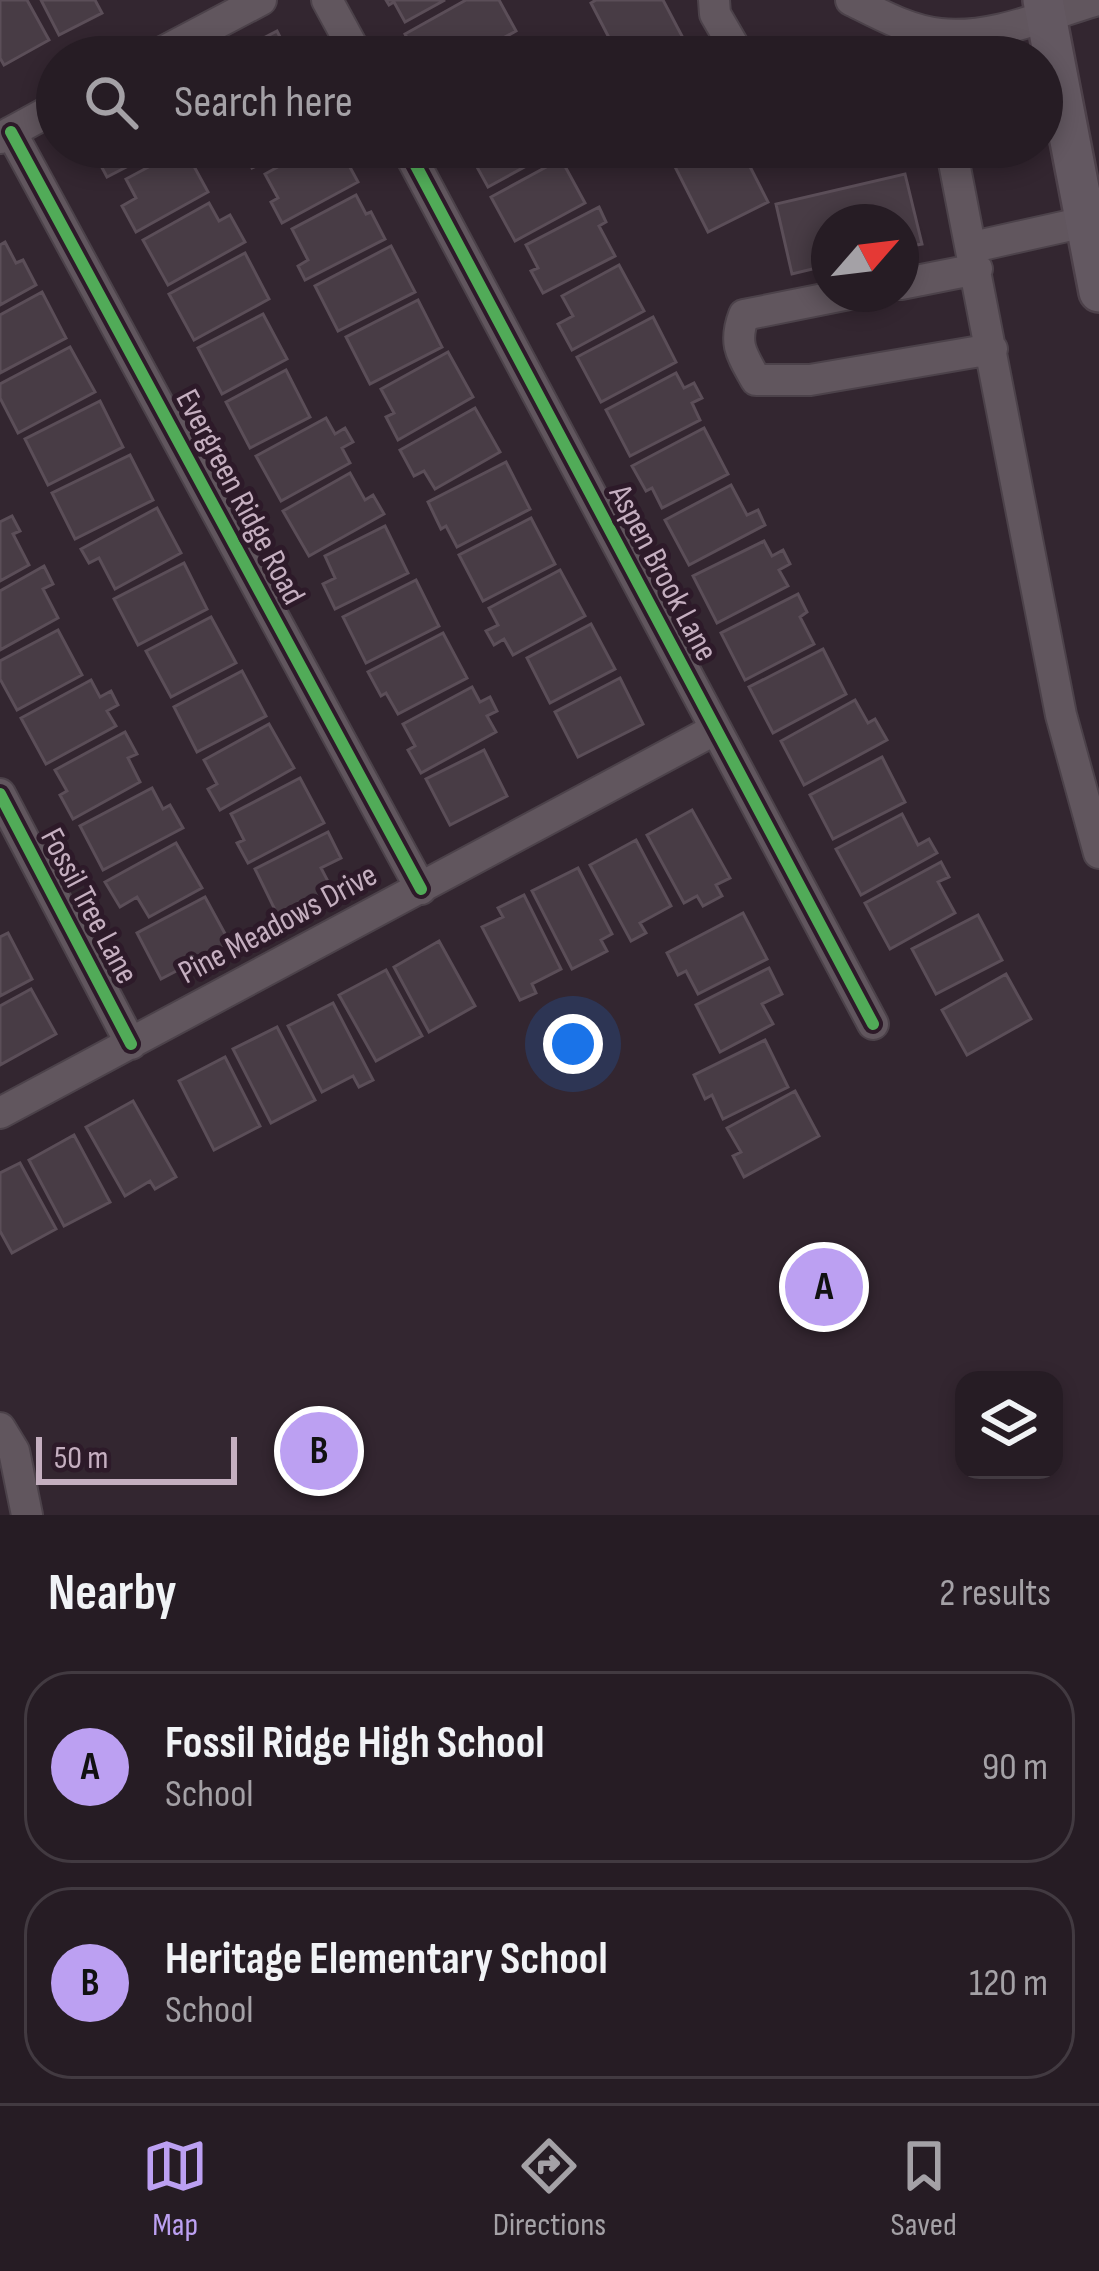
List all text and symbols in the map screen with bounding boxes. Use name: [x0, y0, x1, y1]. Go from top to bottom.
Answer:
search box: [36, 36, 1063, 168]
icon: search: [78, 69, 144, 135]
text: Search here: [174, 75, 353, 130]
north arrow: [811, 204, 919, 312]
street label: Evergreen Ridge Road: [167, 383, 313, 611]
street label: Aspen Brook Lane: [599, 477, 726, 668]
street label: Fossil Tree Lane: [31, 821, 147, 991]
street label: Pine Meadows Drive: [172, 855, 384, 993]
your location: [543, 1014, 603, 1074]
pin: A: [785, 1242, 863, 1332]
map controls: [955, 1371, 1063, 1479]
button: layers: [955, 1371, 1063, 1479]
pin: B: [280, 1406, 358, 1496]
scale bar: [36, 1431, 237, 1484]
text: 50 m: [54, 1438, 108, 1478]
text: Nearby: [48, 1563, 177, 1624]
text: 2 results: [939, 1570, 1051, 1617]
text: Fossil Ridge High School: [165, 1716, 544, 1771]
text: A: [81, 1744, 99, 1791]
text: 90 m: [982, 1744, 1048, 1791]
text: School: [165, 1771, 254, 1818]
text: Heritage Elementary School: [165, 1932, 608, 1987]
text: B: [81, 1960, 99, 2007]
text: 120 m: [969, 1960, 1048, 2007]
text: School: [165, 1987, 254, 2034]
tab: Map: [142, 2133, 208, 2245]
tab: Directions: [493, 2133, 606, 2245]
tab: Saved: [891, 2133, 957, 2245]

